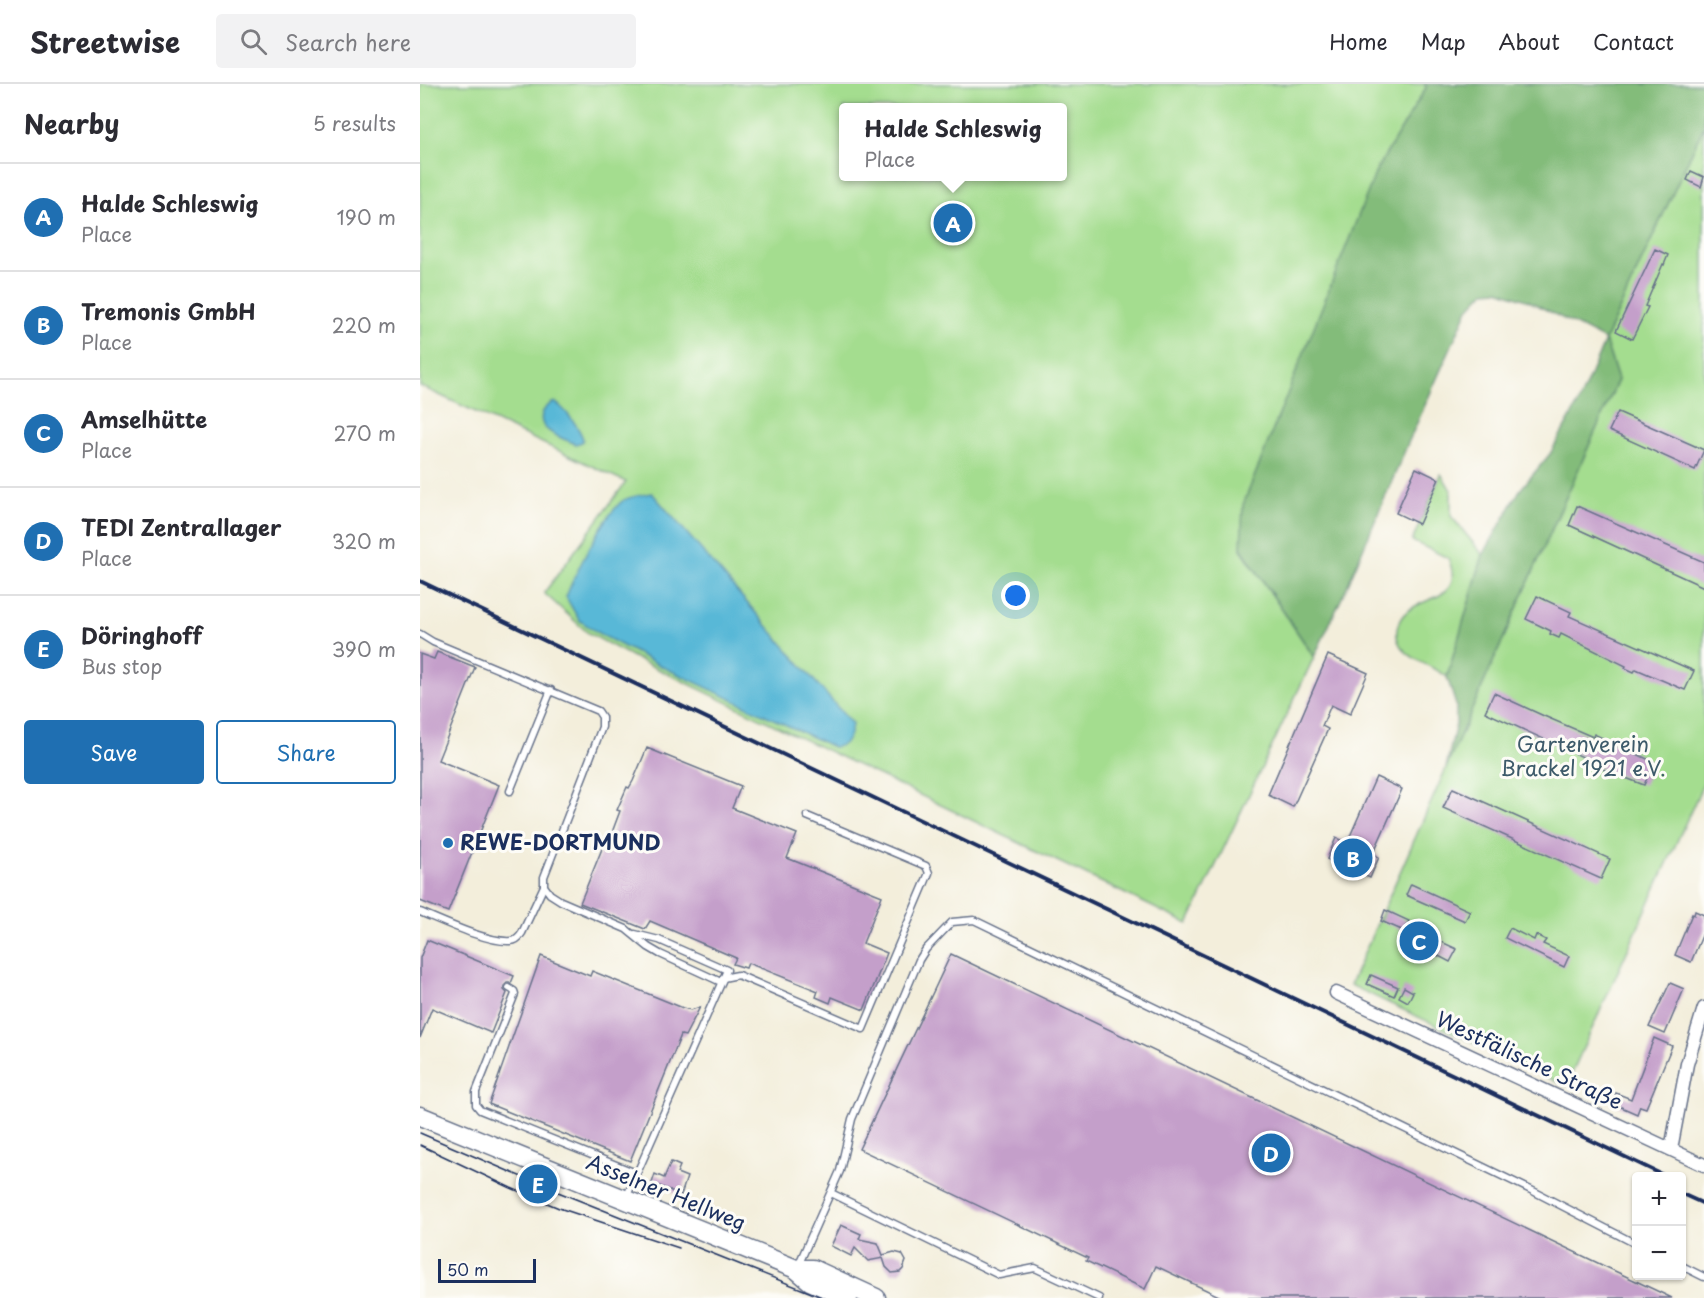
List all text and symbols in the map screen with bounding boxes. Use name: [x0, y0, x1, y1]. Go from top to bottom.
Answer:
search box: [216, 14, 636, 68]
text: Streetwise: [30, 20, 180, 63]
icon: search: [237, 25, 270, 58]
text: Search here: [285, 25, 411, 58]
text: Home: [1329, 25, 1388, 57]
text: Map: [1421, 25, 1466, 57]
text: About: [1499, 25, 1560, 57]
text: Contact: [1593, 25, 1674, 57]
popup: [839, 103, 1067, 181]
text: Nearby: [24, 104, 119, 143]
text: 5 results: [313, 108, 396, 138]
text: Halde Schleswig: [864, 111, 1042, 144]
text: Place: [864, 144, 915, 174]
text: Halde Schleswig: [81, 186, 259, 219]
pin: A: [934, 200, 972, 246]
text: A: [36, 202, 51, 232]
text: 190 m: [337, 202, 396, 232]
text: Place: [81, 219, 132, 249]
text: Tremonis GmbH: [81, 294, 255, 327]
text: B: [37, 310, 50, 340]
text: 220 m: [332, 310, 396, 340]
text: Place: [81, 327, 132, 357]
text: Amselhütte: [81, 402, 207, 435]
text: C: [36, 418, 51, 448]
text: 270 m: [333, 418, 396, 448]
text: Place: [81, 435, 132, 465]
text: TEDI Zentrallager: [81, 510, 281, 543]
text: D: [36, 526, 51, 556]
text: 320 m: [332, 526, 396, 556]
text: Place: [81, 543, 132, 573]
your location: [1001, 581, 1030, 610]
text: Döringhoff: [81, 618, 202, 651]
text: E: [37, 634, 50, 664]
text: 390 m: [332, 634, 396, 664]
text: Bus stop: [81, 651, 162, 681]
button: Save: [24, 720, 204, 784]
button: Share: [216, 720, 396, 784]
park label: Gartenverein Brackel 1921 e.V.: [1500, 727, 1666, 783]
place label: REWE-DORTMUND: [460, 825, 661, 857]
marker: REWE-DORTMUND: [441, 836, 455, 850]
pin: B: [1334, 836, 1372, 880]
pin: C: [1400, 918, 1438, 964]
street label: Westfälische Straße: [1431, 1002, 1628, 1116]
pin: D: [1252, 1130, 1290, 1176]
street label: Asselner Hellweg: [582, 1145, 751, 1238]
pin: E: [518, 1162, 558, 1206]
map controls: [1632, 1172, 1686, 1280]
button: +: [1632, 1172, 1686, 1226]
button: −: [1632, 1226, 1686, 1280]
scale bar: [438, 1256, 536, 1284]
text: 50 m: [447, 1257, 488, 1281]

